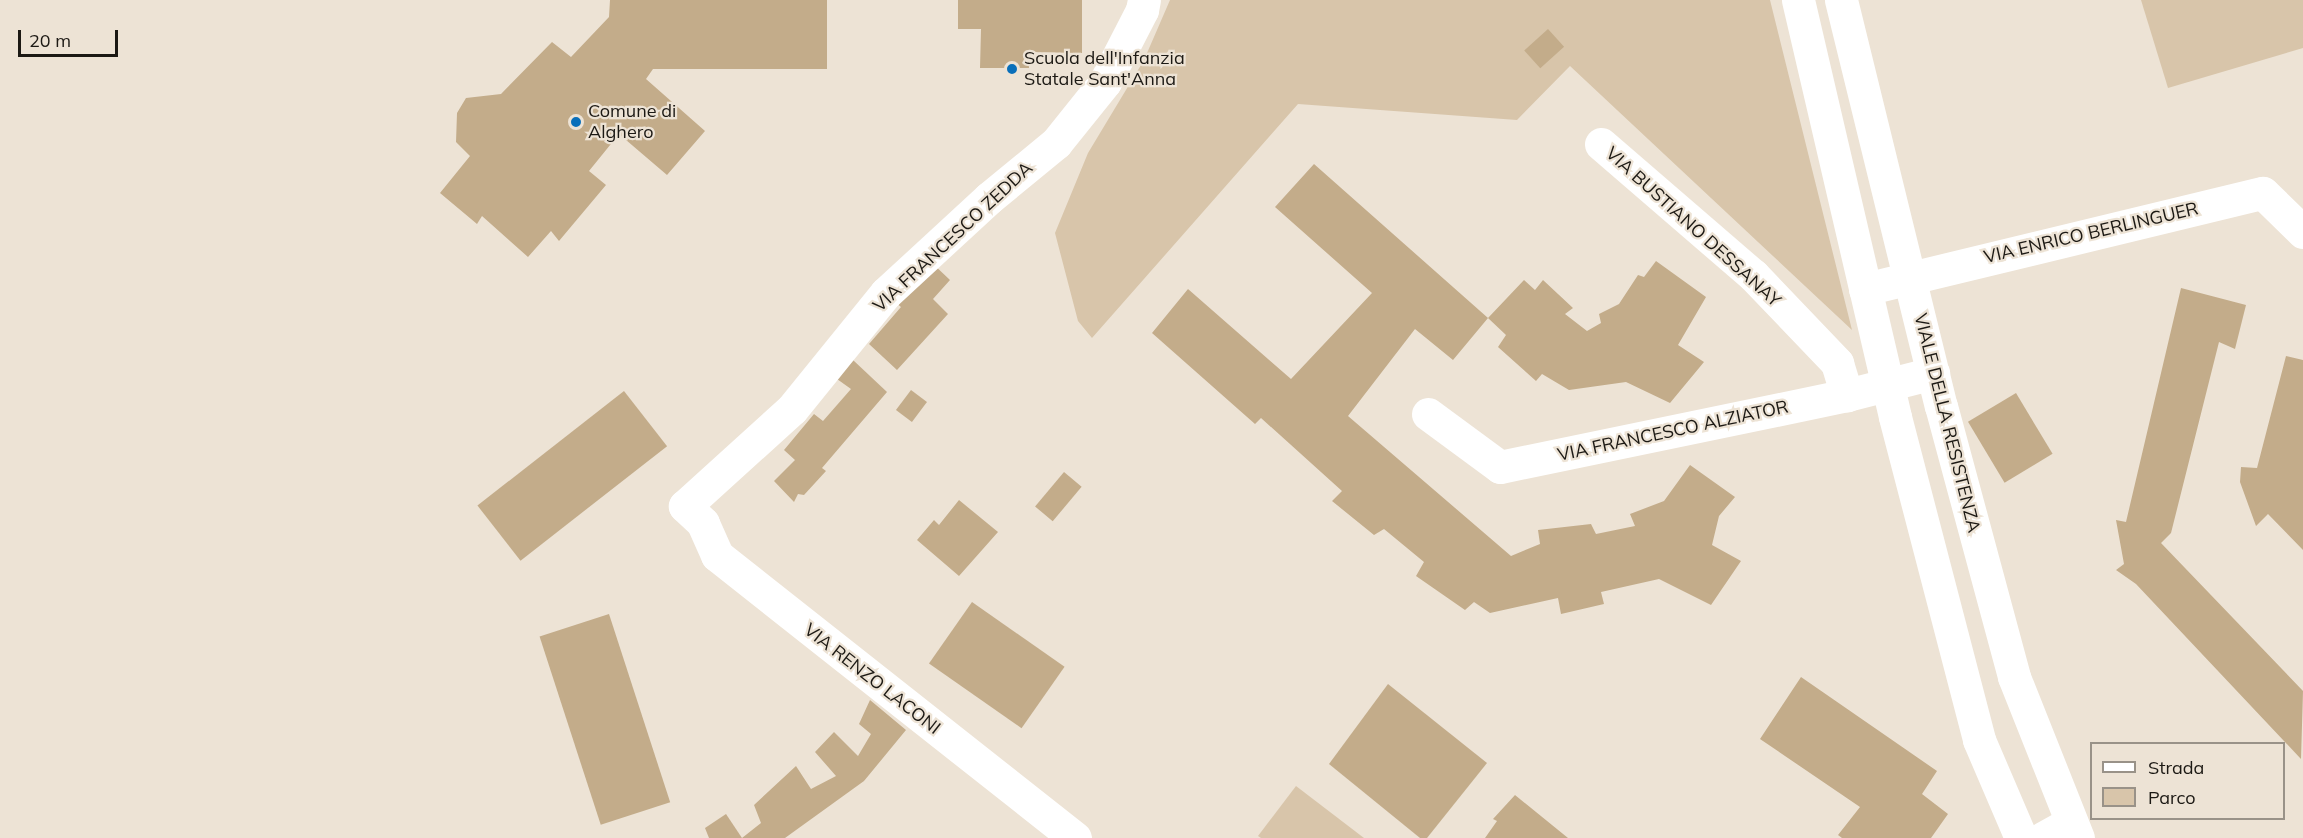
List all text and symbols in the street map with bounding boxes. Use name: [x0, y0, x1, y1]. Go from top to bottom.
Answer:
scale bar: [21, 18, 122, 56]
text: 20 m: [29, 29, 71, 52]
place label: Scuola dell'Infanzia Statale Sant'Anna: [1024, 48, 1185, 90]
marker: Scuola dell'Infanzia Statale Sant'Anna: [1005, 62, 1019, 76]
place label: Comune di Alghero: [588, 101, 676, 144]
marker: Comune di Alghero: [569, 115, 583, 129]
street label: VIA BUSTIANO DESSANAY: [1601, 143, 1785, 311]
street label: VIA FRANCESCO ZEDDA: [869, 158, 1037, 316]
street label: VIA ENRICO BERLINGUER: [1982, 198, 2200, 268]
street label: VIALE DELLA RESISTENZA: [1909, 311, 1985, 535]
street label: VIA FRANCESCO ALZIATOR: [1556, 396, 1790, 466]
street label: VIA RENZO LACONI: [800, 619, 944, 739]
legend: [2090, 742, 2285, 820]
text: Strada: [2148, 756, 2204, 779]
text: Parco: [2148, 786, 2196, 809]

